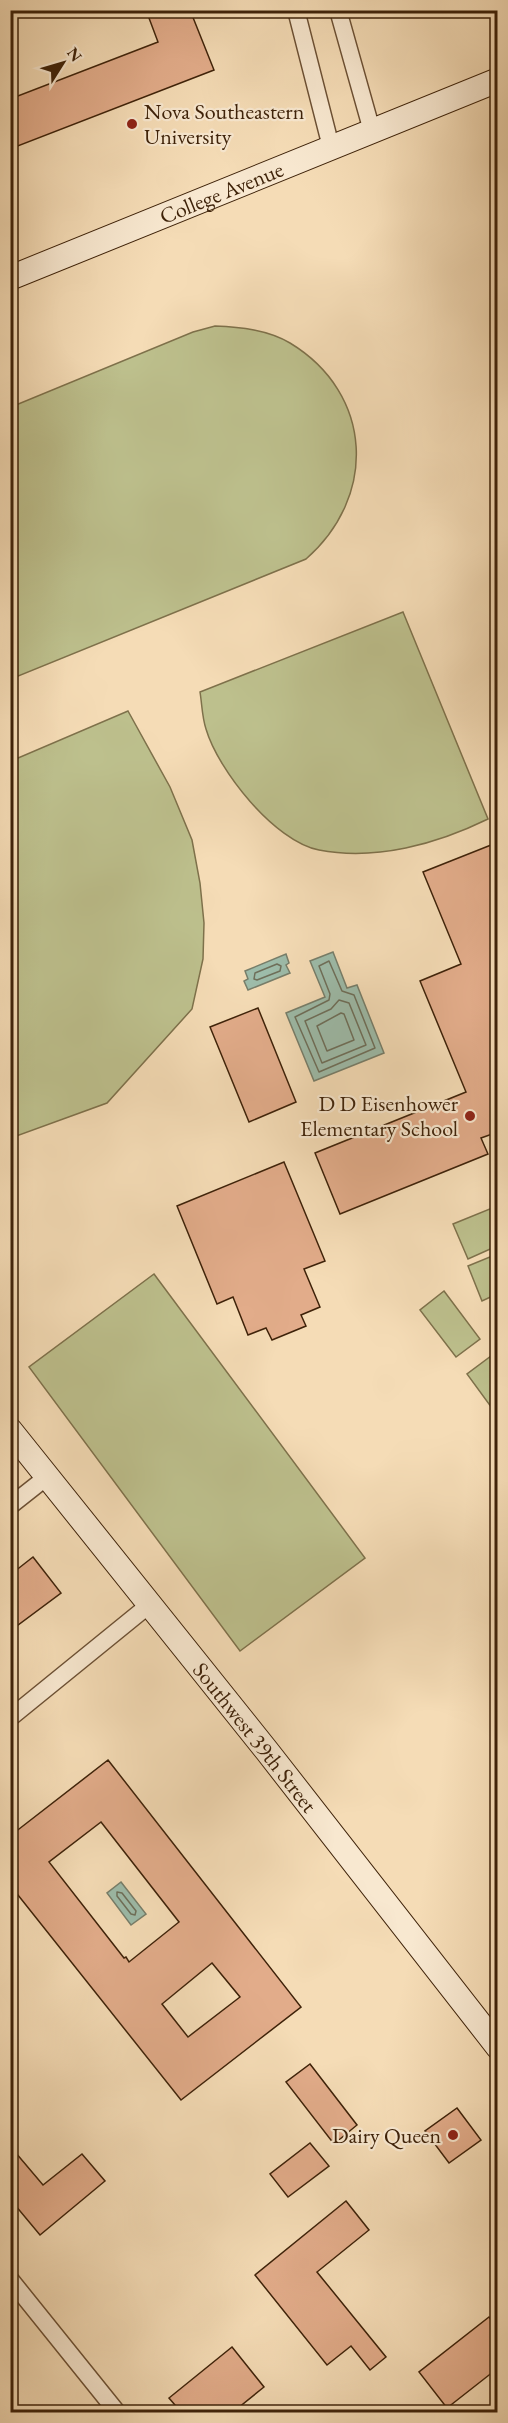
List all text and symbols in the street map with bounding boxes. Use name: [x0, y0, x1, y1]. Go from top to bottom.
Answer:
north arrow: [33, 33, 93, 93]
text: N: [62, 43, 87, 66]
place label: Nova Southeastern University: [144, 97, 305, 151]
marker: Nova Southeastern University: [125, 117, 139, 131]
street label: College Avenue: [155, 155, 288, 231]
place label: D D Eisenhower Elementary School: [300, 1089, 459, 1143]
marker: D D Eisenhower Elementary School: [463, 1109, 477, 1123]
street label: Southwest 39th Street: [186, 1656, 324, 1819]
place label: Dairy Queen: [332, 2121, 441, 2150]
marker: Dairy Queen: [446, 2128, 460, 2142]

